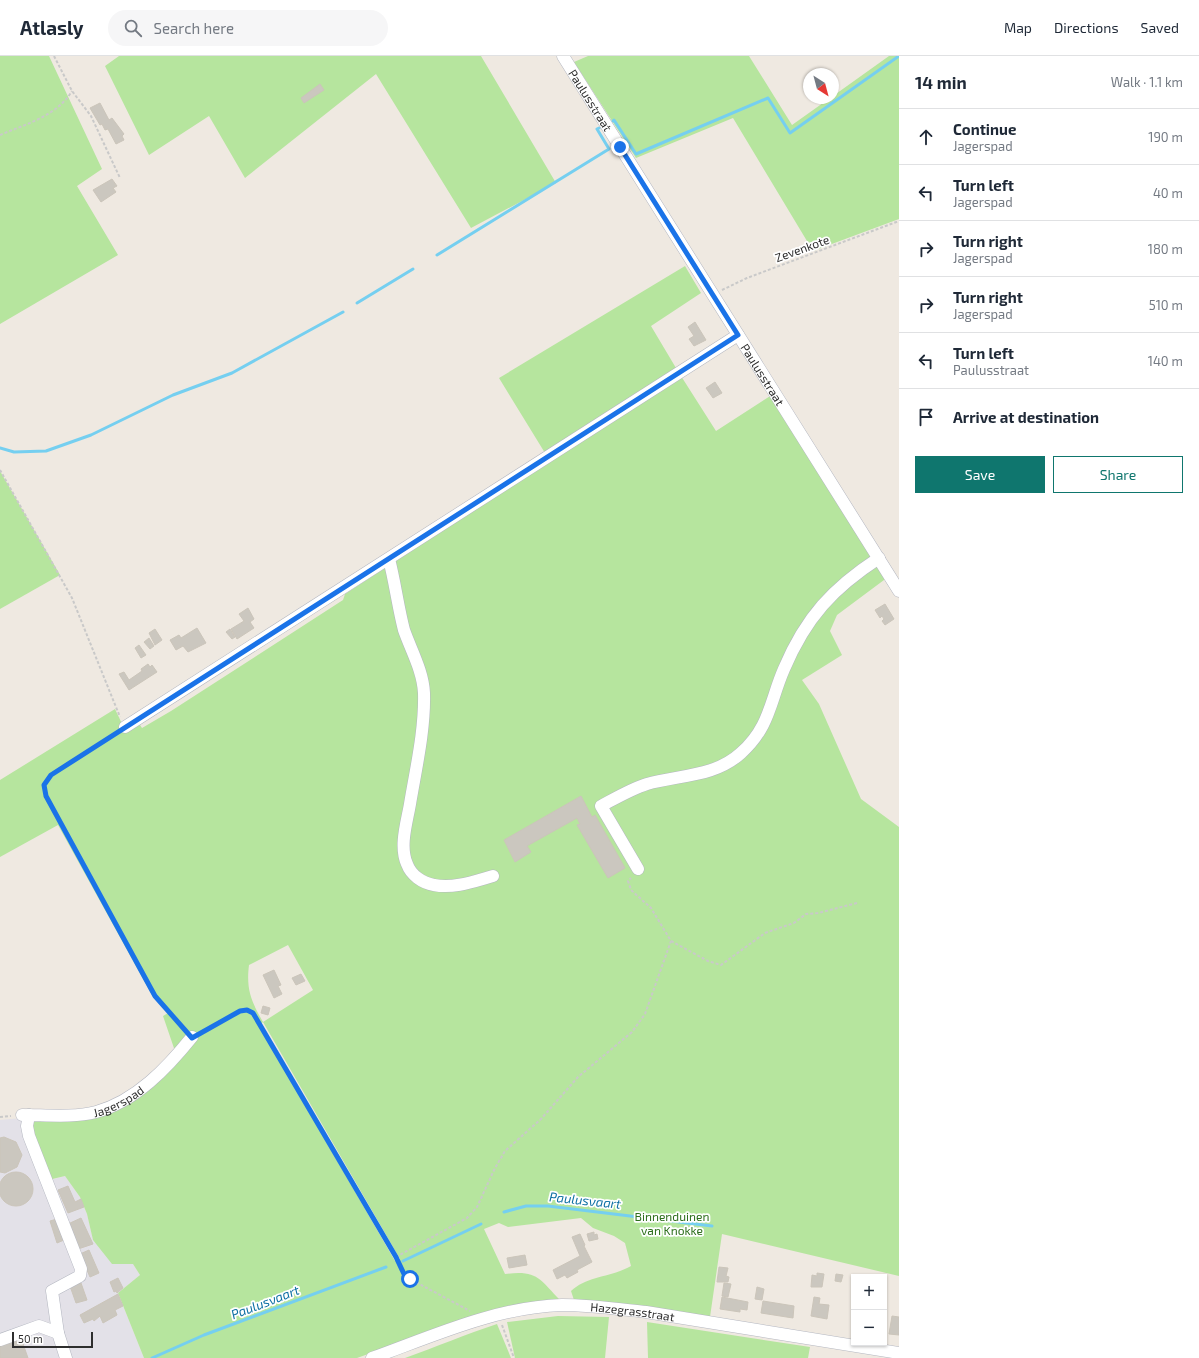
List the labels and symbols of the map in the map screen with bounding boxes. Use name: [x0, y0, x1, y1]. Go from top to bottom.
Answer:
street label: Paulusstraat: [566, 67, 615, 134]
north arrow: [803, 68, 839, 104]
route end: [611, 138, 629, 156]
street label: Zevenkote: [773, 232, 831, 264]
street label: Paulusstraat: [738, 341, 788, 408]
street label: Jagerspad: [92, 1082, 146, 1119]
water label: Paulusvaart: [548, 1188, 622, 1212]
park label: Binnenduinen van Knokke: [635, 1209, 709, 1237]
route start: [401, 1270, 419, 1288]
water label: Paulusvaart: [228, 1282, 302, 1322]
street label: Hazegrasstraat: [590, 1299, 676, 1324]
scale bar: [12, 1330, 93, 1349]

